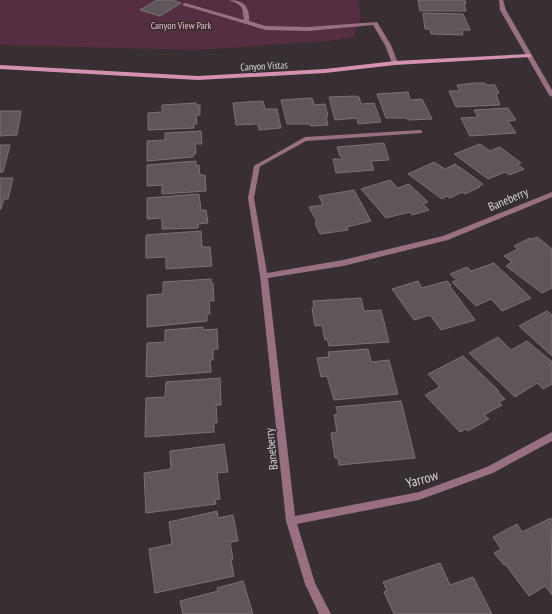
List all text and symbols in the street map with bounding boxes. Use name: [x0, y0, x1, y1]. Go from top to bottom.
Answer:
park label: Canyon View Park: [151, 19, 211, 32]
street label: Canyon Vistas: [240, 58, 289, 74]
street label: Baneberry: [486, 184, 531, 214]
street label: Baneberry: [261, 427, 281, 471]
street label: Yarrow: [404, 466, 441, 492]

